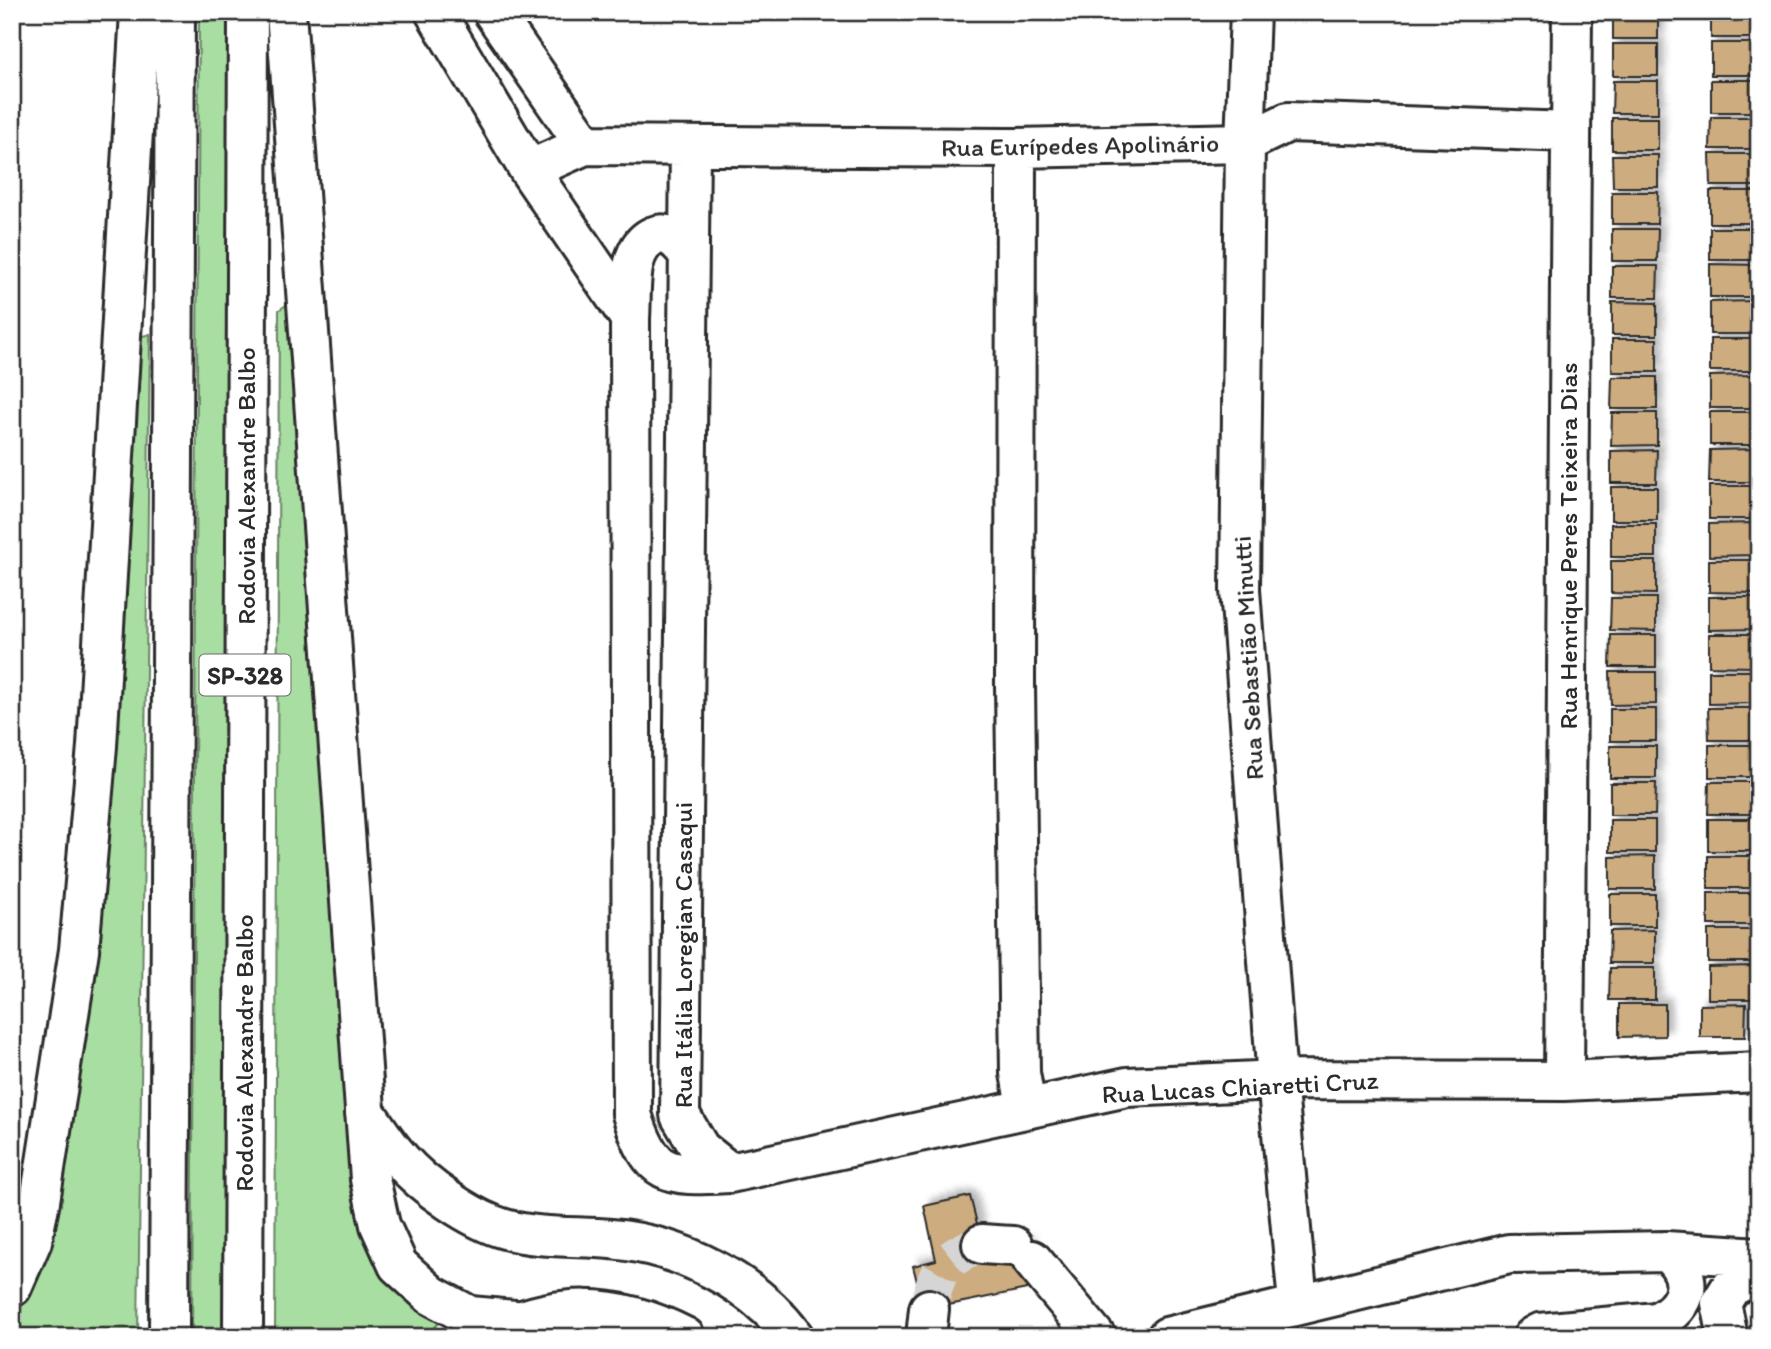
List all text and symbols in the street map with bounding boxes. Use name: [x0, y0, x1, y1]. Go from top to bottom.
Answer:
street label: Rua Eurípedes Apolinário: [941, 127, 1219, 163]
street label: Rodovia Alexandre Balbo: [230, 347, 262, 625]
street label: Rua Henrique Peres Teixeira Dias: [1552, 362, 1584, 730]
street label: Rua Sebastião Minutti: [1226, 535, 1270, 781]
road number: SP-328: [200, 654, 290, 696]
street label: Rua Itália Loregian Casaqui: [667, 802, 699, 1108]
street label: Rodovia Alexandre Balbo: [228, 914, 260, 1192]
street label: Rua Lucas Chiaretti Cruz: [1101, 1064, 1379, 1110]

